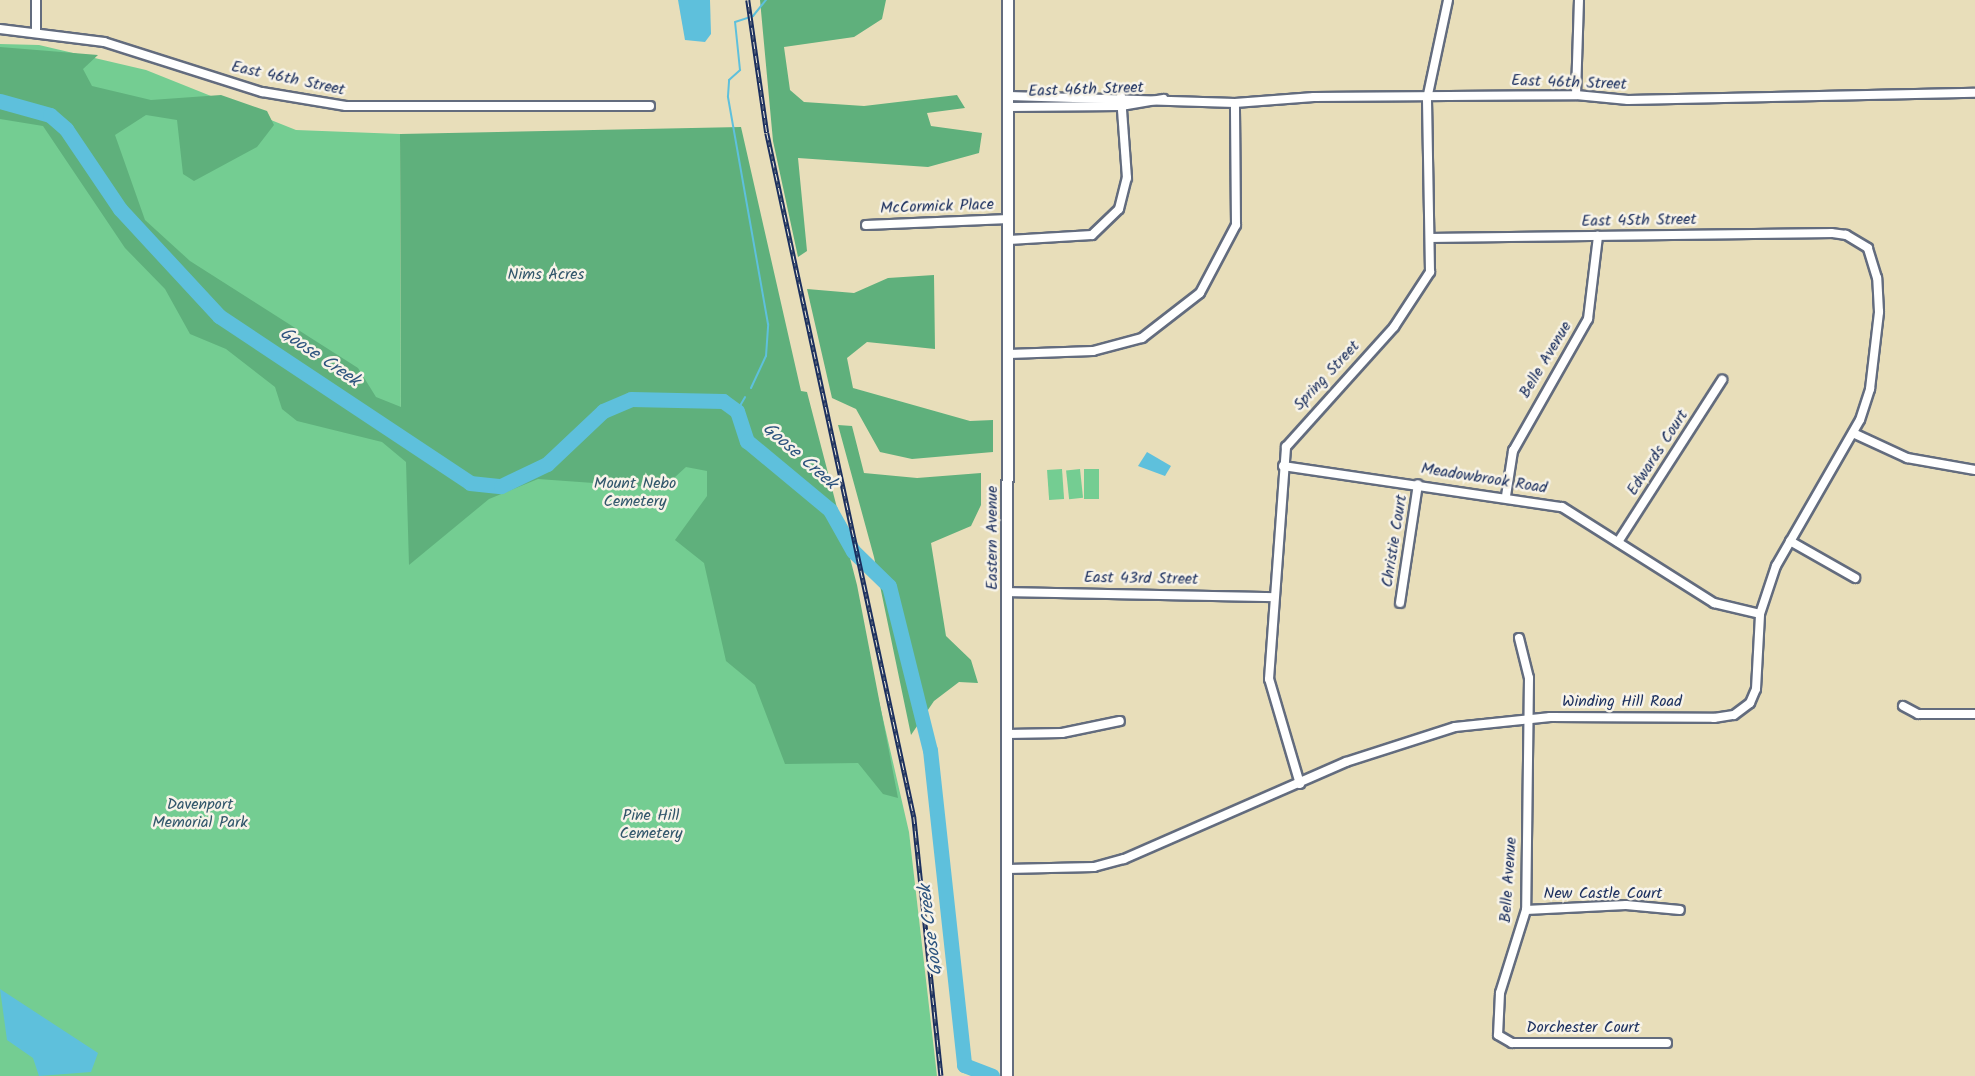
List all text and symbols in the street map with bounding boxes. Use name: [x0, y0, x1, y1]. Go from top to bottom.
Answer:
street label: East 46th Street: [229, 58, 347, 100]
street label: East 46th Street: [1511, 71, 1627, 95]
street label: East 46th Street: [1028, 78, 1144, 102]
street label: McCormick Place: [880, 195, 994, 219]
street label: East 45th Street: [1581, 210, 1697, 232]
park label: Nims Acres: [508, 265, 584, 285]
street label: Belle Avenue: [1516, 318, 1576, 402]
water label: Goose Creek: [275, 323, 363, 393]
street label: Spring Street: [1290, 337, 1364, 415]
street label: Edwards Court: [1623, 407, 1693, 499]
water label: Goose Creek: [757, 419, 841, 495]
street label: Meadowbrook Road: [1420, 460, 1548, 498]
park label: Mount Nebo Cemetery: [594, 474, 676, 512]
street label: Eastern Avenue: [983, 486, 1003, 590]
street label: Christie Court: [1378, 493, 1412, 589]
street label: East 43rd Street: [1084, 568, 1198, 590]
street label: Winding Hill Road: [1562, 692, 1682, 712]
park label: Davenport Memorial Park: [152, 795, 248, 833]
park label: Pine Hill Cemetery: [620, 806, 682, 844]
street label: Belle Avenue: [1496, 836, 1522, 924]
water label: Goose Creek: [916, 883, 948, 977]
street label: New Castle Court: [1544, 884, 1662, 904]
street label: Dorchester Court: [1526, 1018, 1640, 1038]

